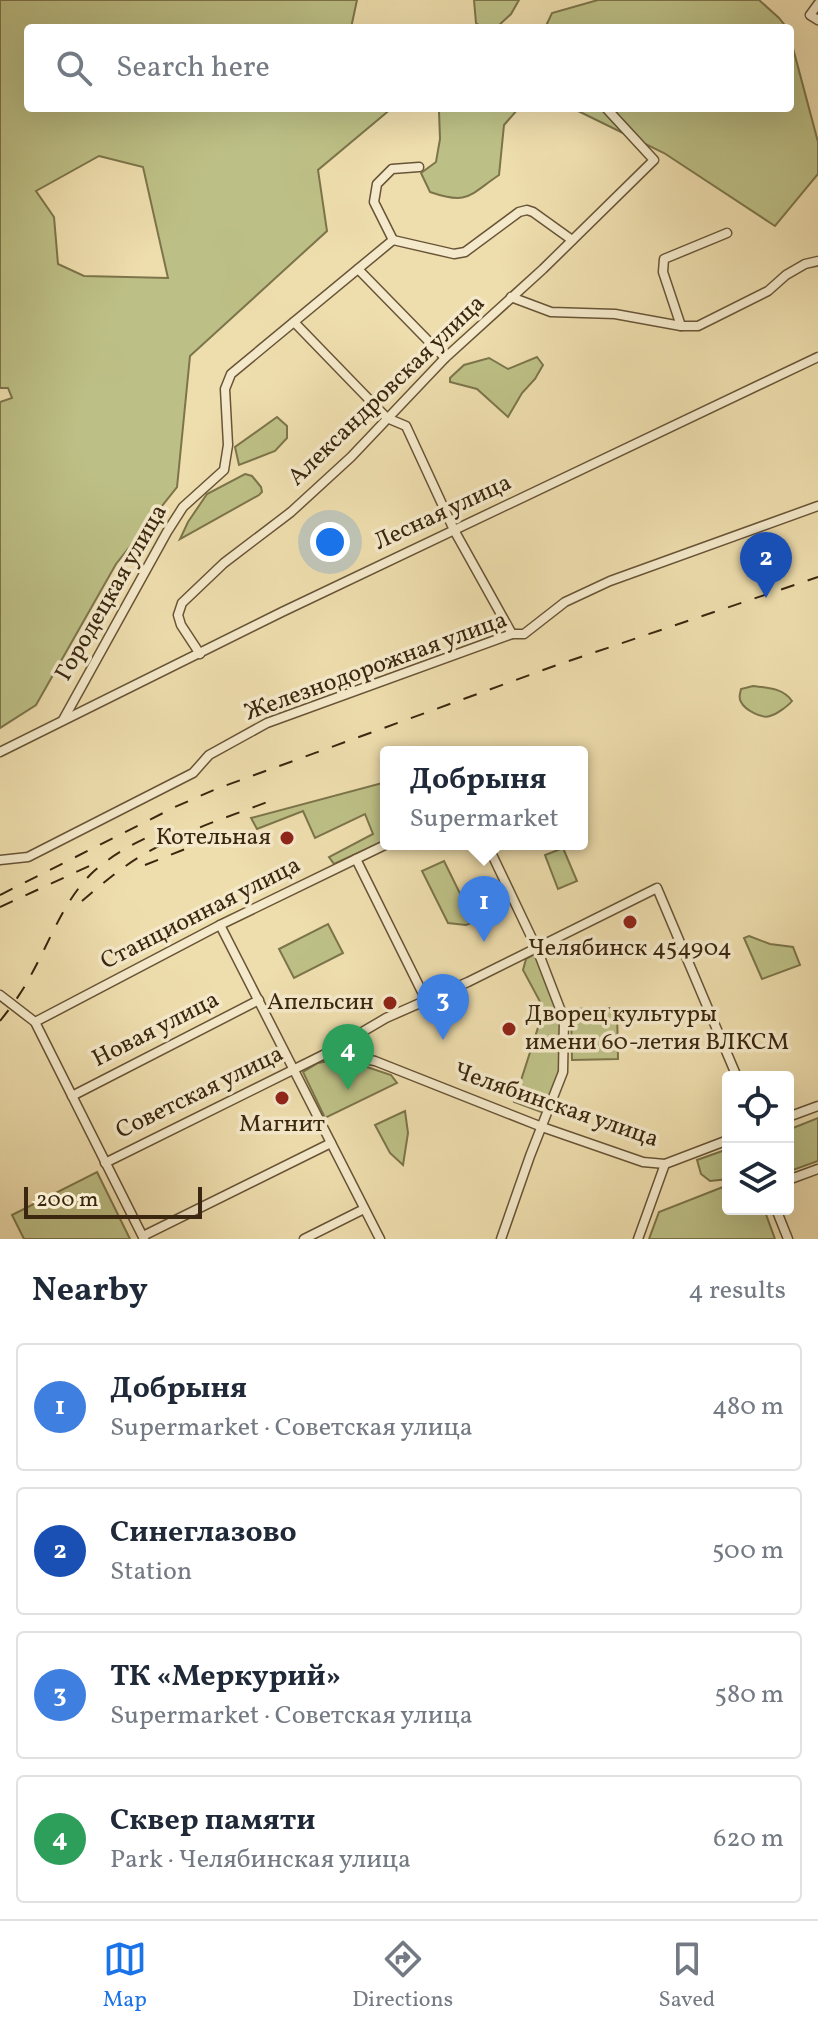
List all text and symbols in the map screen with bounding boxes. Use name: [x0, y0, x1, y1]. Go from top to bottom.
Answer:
search box: [24, 24, 794, 112]
icon: search: [52, 46, 96, 90]
text: Search here: [116, 47, 270, 89]
street label: Александровская улица: [281, 288, 493, 494]
street label: Лесная улица: [369, 466, 517, 560]
street label: Городецкая улица: [48, 498, 176, 688]
your location: [310, 522, 350, 562]
pin: 2: [740, 532, 792, 598]
street label: Железнодорожная улица: [240, 604, 512, 730]
popup: [380, 746, 588, 850]
text: Добрыня: [409, 759, 547, 801]
text: Supermarket: [409, 801, 559, 837]
place label: Котельная: [156, 821, 271, 855]
marker: Котельная: [278, 829, 296, 847]
street label: Станционная улица: [95, 849, 307, 979]
pin: 1: [458, 876, 510, 942]
marker: Челябинск 454904: [621, 913, 639, 931]
place label: Челябинск 454904: [528, 932, 732, 966]
pin: 3: [417, 974, 469, 1040]
street label: Новая улица: [87, 983, 225, 1077]
place label: Апельсин: [267, 986, 374, 1020]
marker: Апельсин: [381, 994, 399, 1012]
place label: Дворец культуры имени 60-летия ВЛКСМ: [525, 998, 789, 1060]
marker: Дворец культуры имени 60-летия ВЛКСМ: [500, 1020, 518, 1038]
pin: 4: [322, 1024, 374, 1090]
street label: Советская улица: [110, 1038, 290, 1148]
street label: Челябинская улица: [449, 1055, 663, 1157]
map controls: [722, 1071, 794, 1215]
button: locate: [722, 1071, 794, 1143]
marker: Магнит: [273, 1089, 291, 1107]
place label: Магнит: [239, 1108, 325, 1142]
button: layers: [722, 1143, 794, 1215]
scale bar: [24, 1183, 202, 1219]
text: 200 m: [36, 1185, 98, 1216]
text: Nearby: [32, 1268, 148, 1315]
text: 4 results: [688, 1273, 786, 1309]
text: Добрыня: [110, 1368, 247, 1410]
text: 1: [55, 1389, 65, 1425]
text: 480 m: [712, 1389, 784, 1425]
text: Supermarket · Советская улица: [110, 1410, 473, 1446]
text: Синеглазово: [110, 1512, 297, 1554]
text: 2: [53, 1533, 67, 1569]
text: 500 m: [712, 1533, 784, 1569]
text: Station: [110, 1554, 192, 1590]
text: ТК «Меркурий»: [110, 1656, 341, 1698]
text: 3: [53, 1677, 67, 1713]
text: 580 m: [714, 1677, 784, 1713]
text: Supermarket · Советская улица: [110, 1698, 473, 1734]
text: Сквер памяти: [110, 1800, 316, 1842]
text: 4: [52, 1821, 68, 1857]
text: 620 m: [713, 1821, 784, 1857]
text: Park · Челябинская улица: [110, 1842, 411, 1878]
tab: Map: [103, 1937, 147, 2016]
tab: Directions: [352, 1937, 453, 2016]
tab: Saved: [659, 1937, 715, 2016]

